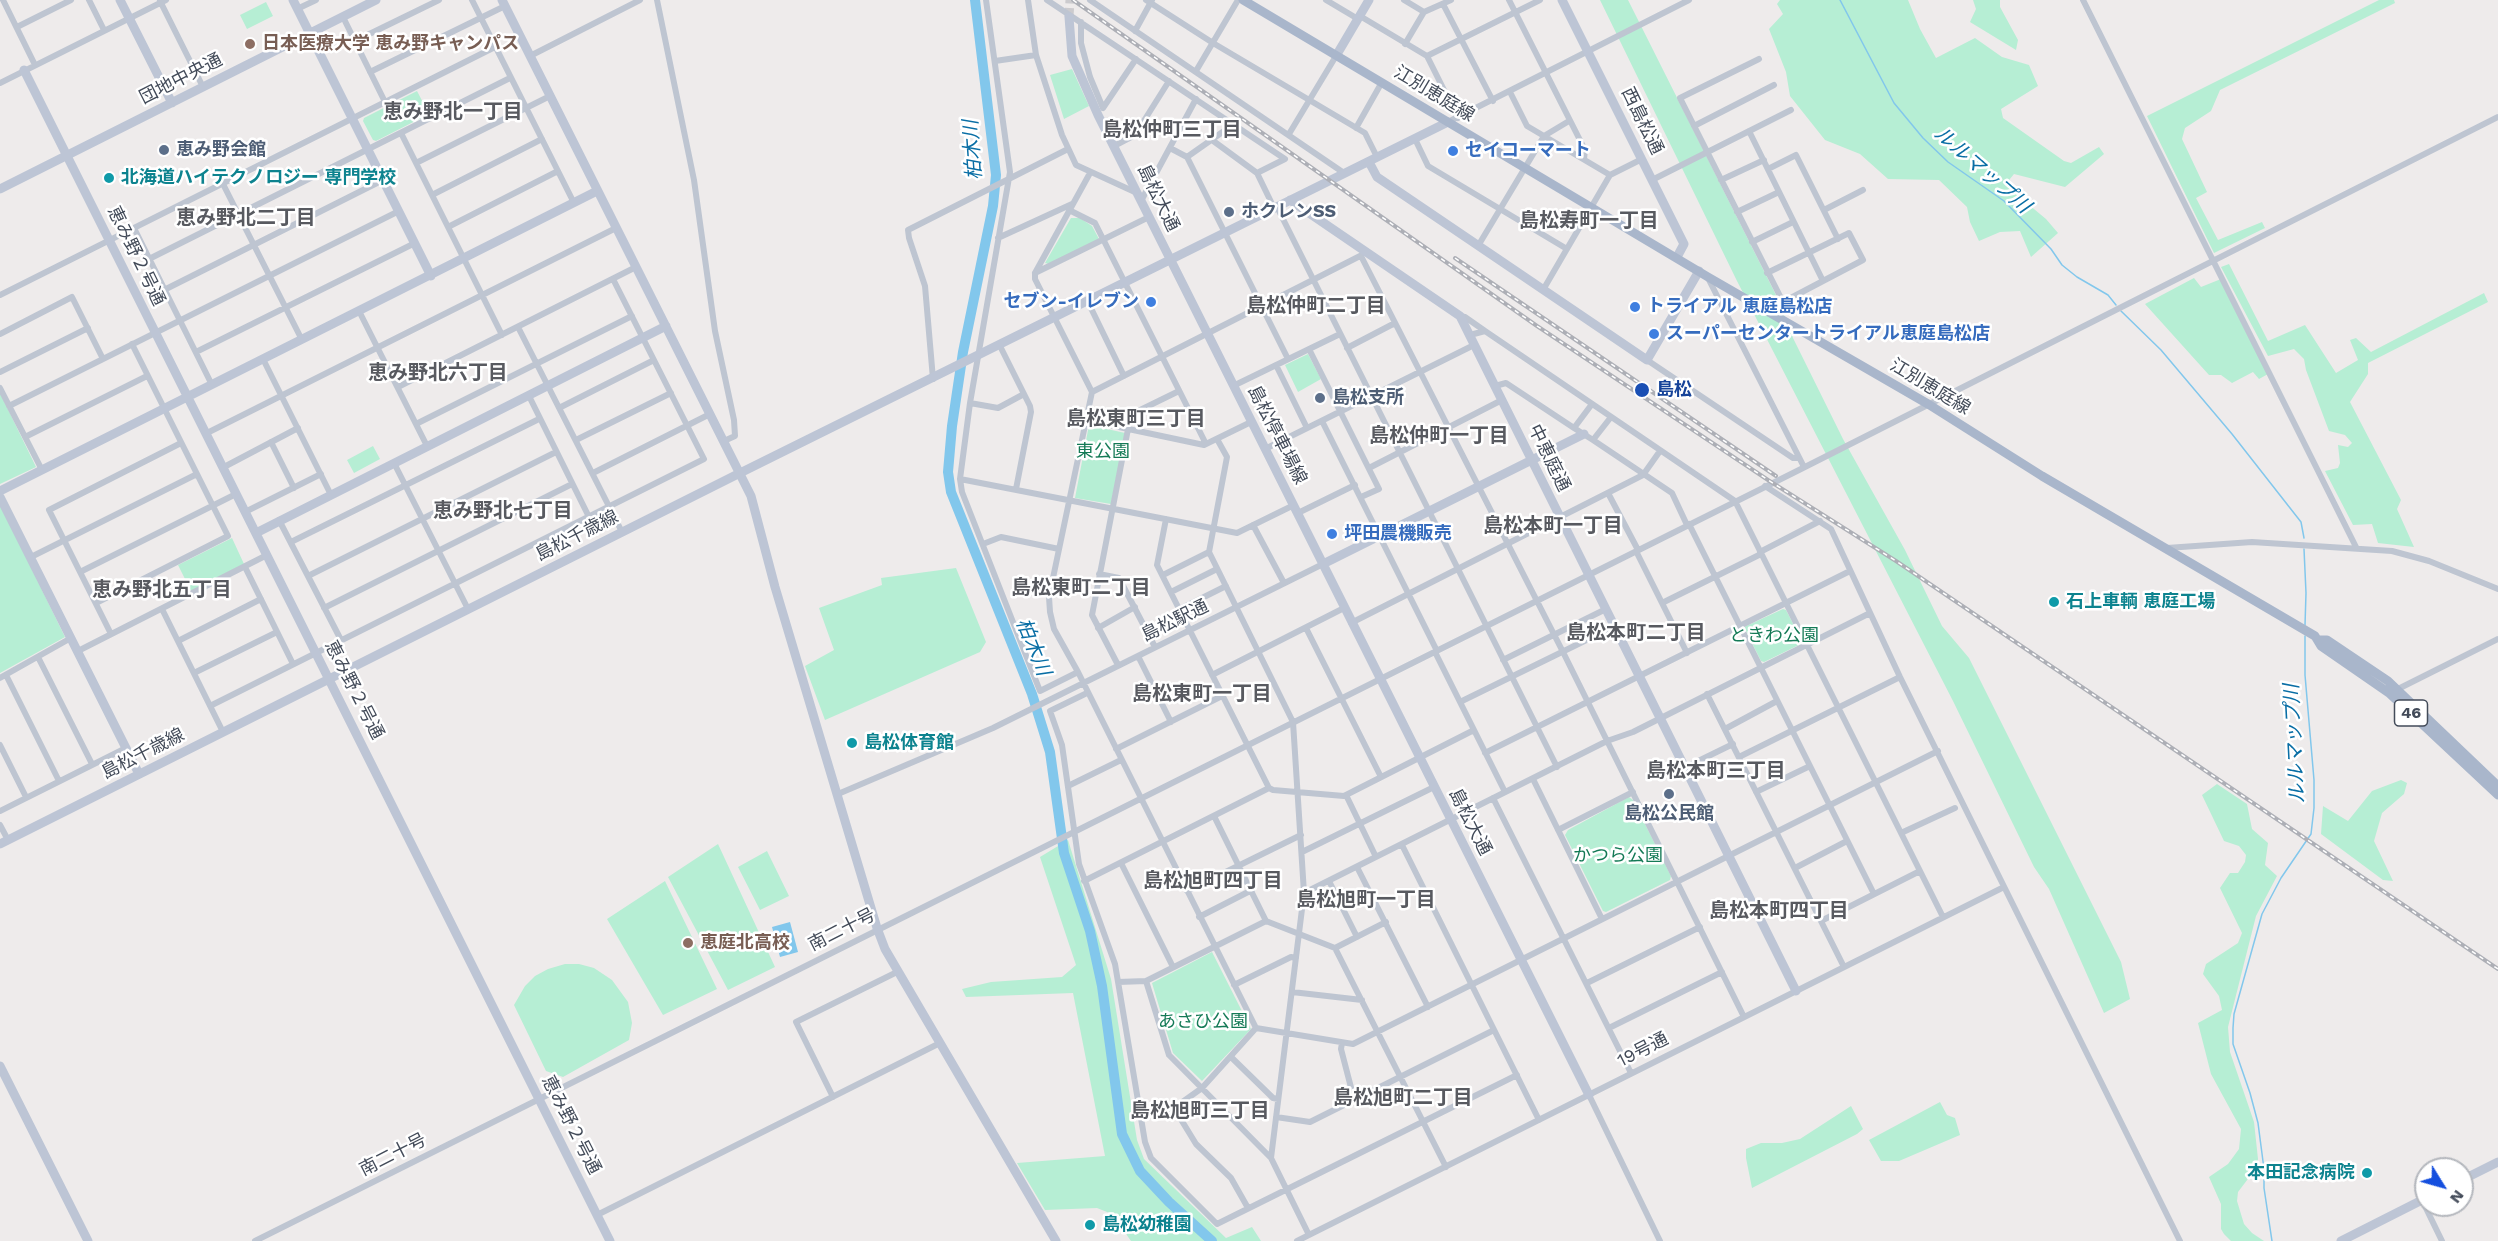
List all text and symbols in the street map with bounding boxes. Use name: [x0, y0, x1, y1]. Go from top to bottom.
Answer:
place label: 日本医療大学 恵み野キャンパス: [262, 33, 519, 55]
marker: 日本医療大学 恵み野キャンパス: [243, 37, 257, 51]
street label: 団地中央通: [136, 49, 226, 109]
street label: 江別恵庭線: [1390, 62, 1478, 126]
street label: 西島松通: [1617, 84, 1667, 158]
district label: 恵み野北一丁目: [383, 100, 523, 124]
district label: 島松仲町三丁目: [1102, 118, 1242, 142]
water label: 柏木川: [959, 119, 987, 181]
water label: ルルマップ川: [1929, 122, 2035, 218]
place label: 恵み野会館: [176, 139, 266, 161]
place label: セイコーマート: [1465, 140, 1591, 162]
marker: 恵み野会館: [157, 143, 171, 157]
marker: セイコーマート: [1446, 144, 1460, 158]
street label: 島松大通: [1133, 161, 1183, 235]
place label: 北海道ハイテクノロジー 専門学校: [121, 167, 396, 189]
marker: 北海道ハイテクノロジー 専門学校: [102, 171, 116, 185]
place label: ホクレンSS: [1241, 201, 1336, 223]
street label: 恵み野２号通: [103, 203, 169, 309]
marker: ホクレンSS: [1222, 205, 1236, 219]
district label: 恵み野北二丁目: [176, 206, 316, 230]
district label: 島松寿町一丁目: [1519, 209, 1659, 233]
place label: セブン-イレブン: [1003, 291, 1139, 313]
district label: 島松仲町二丁目: [1246, 294, 1386, 318]
marker: セブン-イレブン: [1144, 295, 1158, 309]
place label: トライアル 恵庭島松店: [1647, 296, 1832, 318]
marker: トライアル 恵庭島松店: [1628, 300, 1642, 314]
place label: スーパーセンタートライアル恵庭島松店: [1666, 323, 1990, 345]
marker: スーパーセンタートライアル恵庭島松店: [1647, 327, 1661, 341]
street label: 江別恵庭線: [1886, 355, 1974, 419]
district label: 恵み野北六丁目: [368, 361, 508, 385]
place label: 島松: [1656, 379, 1692, 401]
marker: 島松: [1633, 381, 1651, 399]
street label: 島松停車場線: [1243, 382, 1311, 488]
place label: 島松支所: [1332, 387, 1404, 409]
marker: 島松支所: [1313, 391, 1327, 405]
district label: 島松東町三丁目: [1066, 407, 1206, 431]
street label: 中恵庭通: [1524, 421, 1574, 495]
district label: 島松仲町一丁目: [1369, 424, 1509, 448]
park label: 東公園: [1076, 441, 1130, 463]
district label: 恵み野北七丁目: [433, 499, 573, 523]
street label: 島松千歳線: [532, 506, 622, 566]
district label: 島松本町一丁目: [1483, 514, 1623, 538]
place label: 坪田農機販売: [1344, 523, 1452, 545]
marker: 坪田農機販売: [1325, 527, 1339, 541]
district label: 島松東町二丁目: [1011, 576, 1151, 600]
district label: 恵み野北五丁目: [92, 578, 232, 602]
place label: 石上車輌 恵庭工場: [2066, 591, 2215, 613]
marker: 石上車輌 恵庭工場: [2047, 595, 2061, 609]
street label: 島松駅通: [1138, 596, 1212, 646]
water label: 柏木川: [1011, 615, 1055, 679]
district label: 島松本町二丁目: [1566, 621, 1706, 645]
park label: ときわ公園: [1729, 625, 1819, 647]
street label: 恵み野２号通: [320, 637, 388, 743]
district label: 島松東町一丁目: [1132, 682, 1272, 706]
water label: ルルマップ川: [2280, 683, 2310, 805]
road number: 46: [2394, 700, 2428, 726]
street label: 島松千歳線: [98, 724, 188, 784]
place label: 島松体育館: [864, 732, 954, 754]
marker: 島松体育館: [845, 736, 859, 750]
district label: 島松本町三丁目: [1646, 759, 1786, 783]
street label: 島松大通: [1444, 785, 1496, 859]
marker: 島松公民館: [1662, 787, 1676, 801]
place label: 島松公民館: [1624, 803, 1714, 825]
park label: かつら公園: [1573, 845, 1663, 867]
district label: 島松旭町四丁目: [1143, 869, 1283, 893]
district label: 島松旭町一丁目: [1296, 888, 1436, 912]
district label: 島松本町四丁目: [1709, 899, 1849, 923]
street label: 南二十号: [805, 904, 879, 956]
place label: 恵庭北高校: [700, 932, 790, 954]
marker: 恵庭北高校: [681, 936, 695, 950]
park label: あさひ公園: [1158, 1011, 1248, 1033]
street label: 19号通: [1614, 1028, 1672, 1072]
street label: 恵み野２号通: [537, 1072, 605, 1178]
district label: 島松旭町二丁目: [1333, 1086, 1473, 1110]
district label: 島松旭町三丁目: [1130, 1099, 1270, 1123]
street label: 南二十号: [356, 1129, 430, 1181]
north arrow: [2414, 1157, 2474, 1217]
place label: 本田記念病院: [2247, 1162, 2355, 1184]
marker: 本田記念病院: [2360, 1166, 2374, 1180]
text: N: [2446, 1186, 2468, 1207]
place label: 島松幼稚園: [1102, 1214, 1192, 1236]
marker: 島松幼稚園: [1083, 1218, 1097, 1232]

